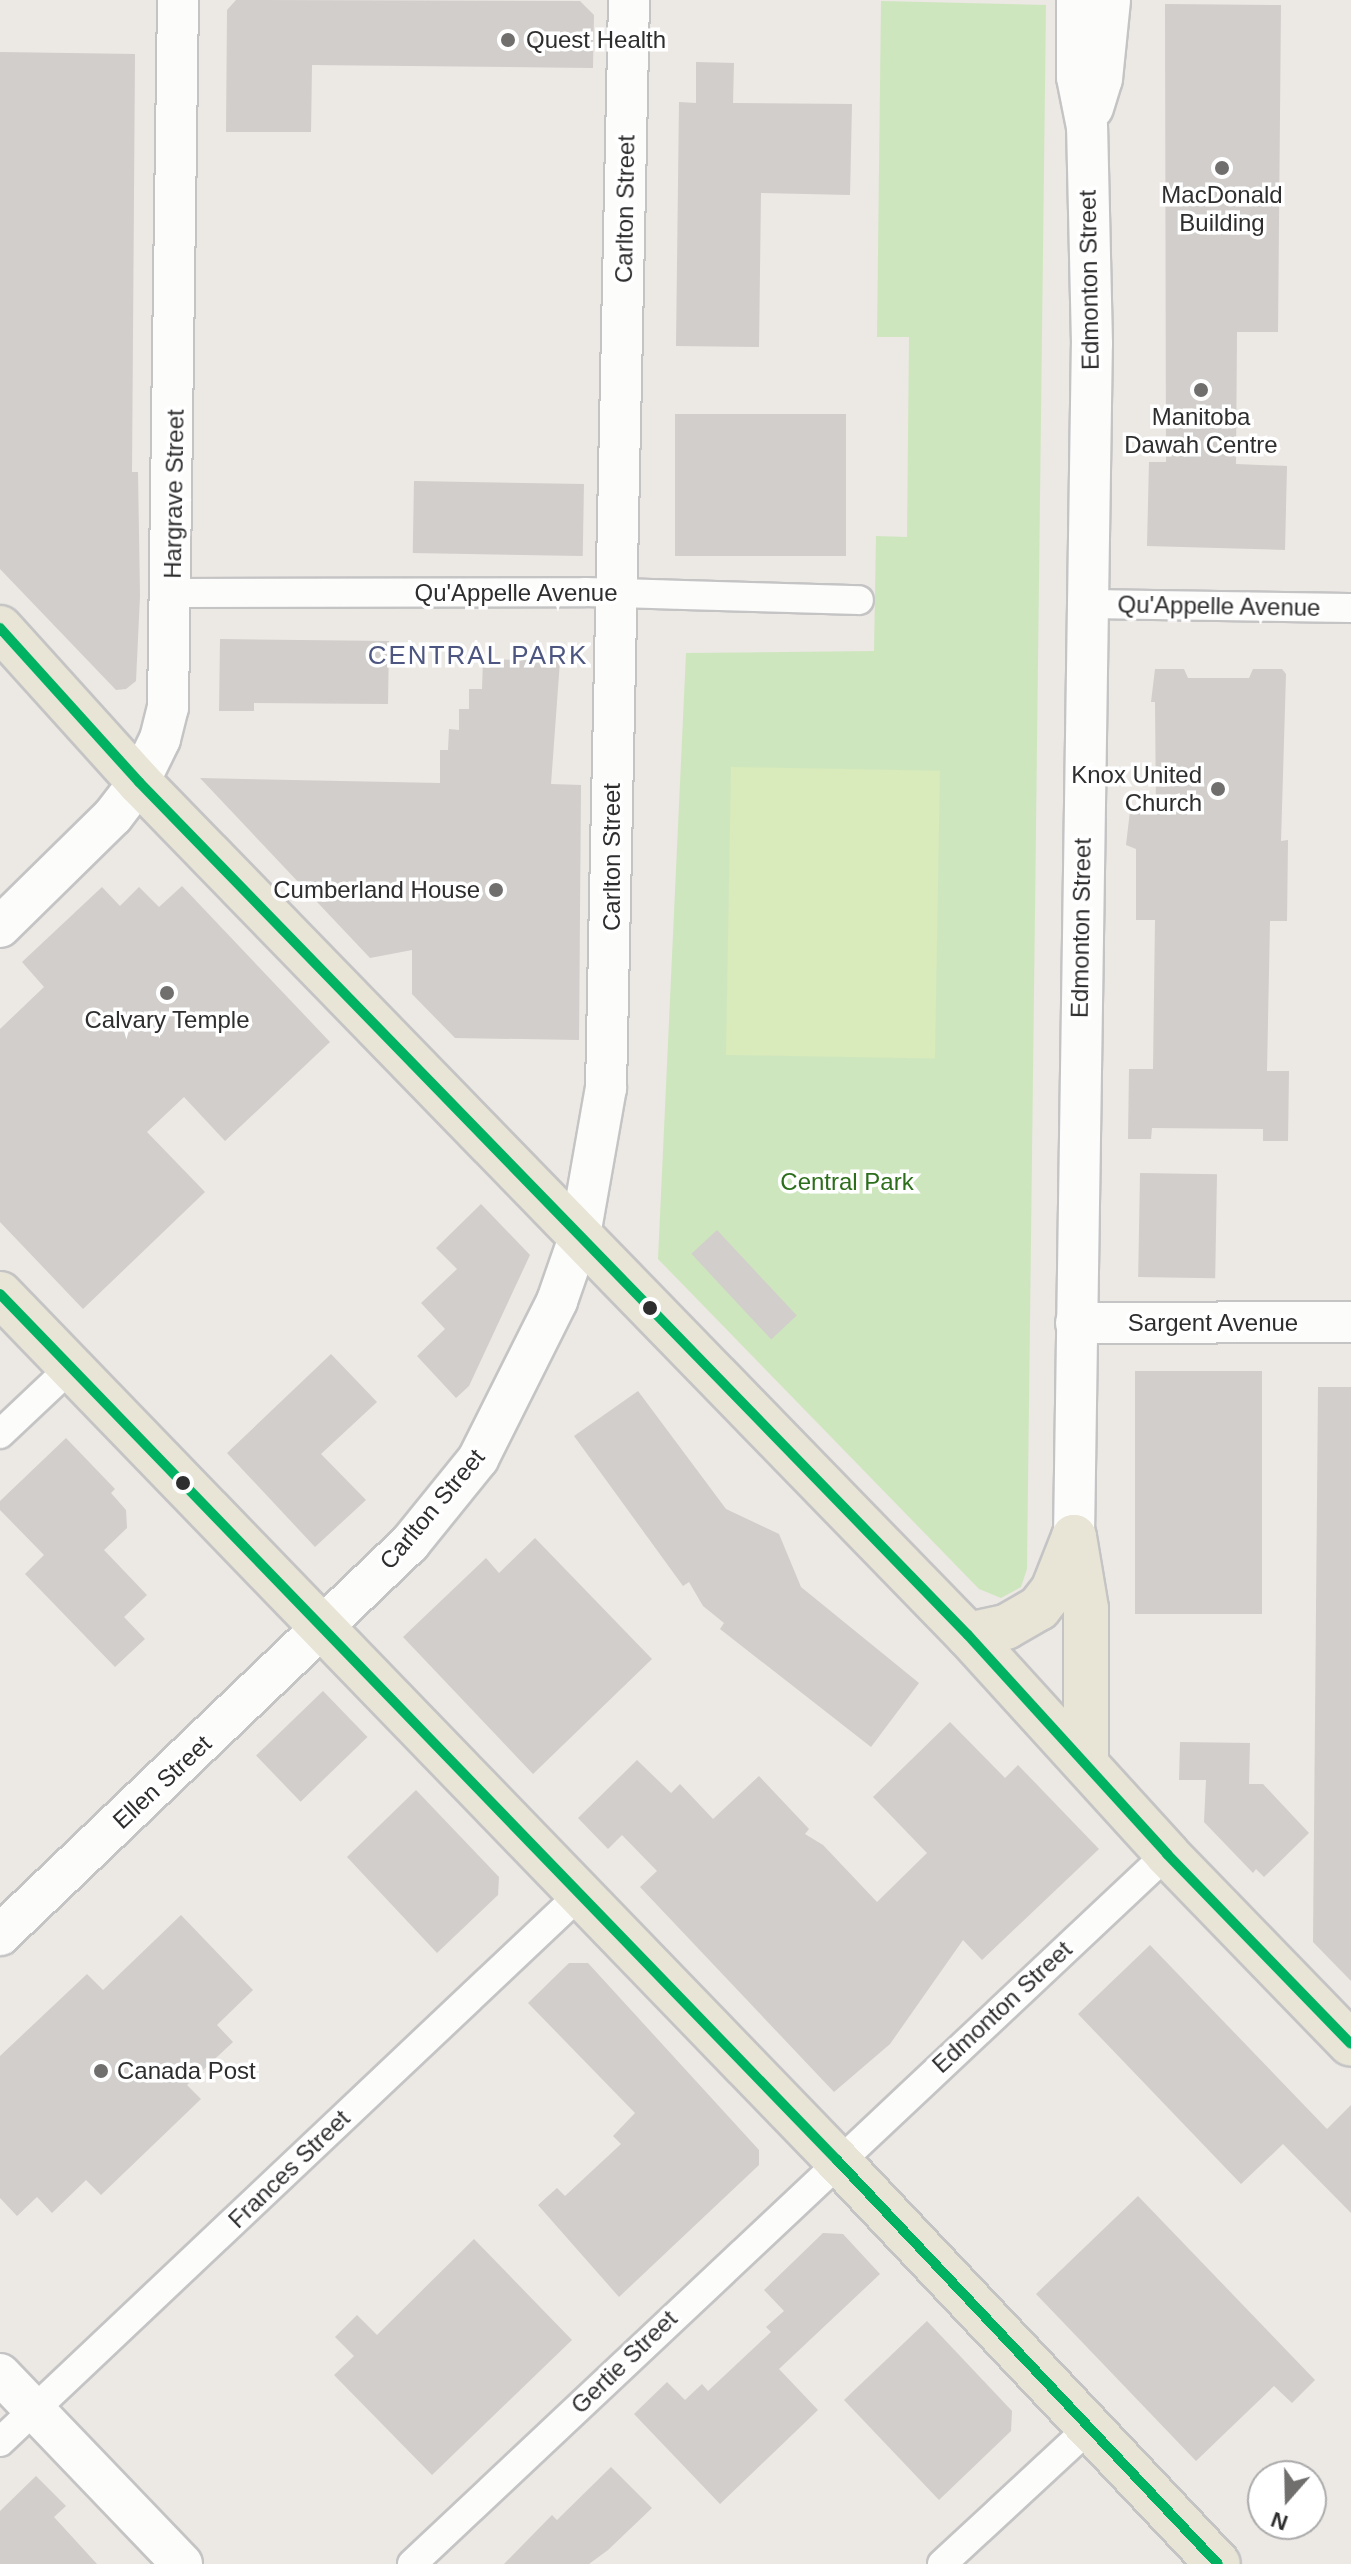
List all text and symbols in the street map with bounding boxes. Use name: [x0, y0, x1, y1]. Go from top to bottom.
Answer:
place label: Quest Health: [526, 26, 666, 54]
marker: Quest Health: [497, 29, 519, 51]
street label: Carlton Street: [609, 135, 641, 283]
marker: MacDonald Building: [1213, 159, 1231, 177]
place label: MacDonald Building: [1161, 181, 1283, 237]
street label: Edmonton Street: [1073, 190, 1105, 370]
marker: Manitoba Dawah Centre: [1192, 381, 1210, 399]
place label: Manitoba Dawah Centre: [1124, 403, 1278, 459]
street label: Hargrave Street: [158, 409, 190, 579]
street label: Qu'Appelle Avenue: [414, 579, 618, 607]
street label: Qu'Appelle Avenue: [1117, 590, 1321, 622]
district label: CENTRAL PARK: [367, 640, 589, 672]
place label: Knox United Church: [1071, 761, 1202, 817]
marker: Knox United Church: [1209, 780, 1227, 798]
street label: Carlton Street: [598, 783, 626, 931]
street label: Edmonton Street: [1065, 838, 1097, 1018]
place label: Cumberland House: [273, 876, 480, 904]
marker: Cumberland House: [487, 881, 505, 899]
marker: Calvary Temple: [158, 984, 176, 1002]
place label: Calvary Temple: [84, 1006, 250, 1034]
park label: Central Park: [780, 1168, 914, 1196]
unlabelled marker: [642, 1300, 658, 1316]
street label: Sargent Avenue: [1127, 1309, 1299, 1337]
street label: Carlton Street: [373, 1443, 491, 1575]
unlabelled marker: [175, 1475, 191, 1491]
street label: Ellen Street: [107, 1729, 217, 1835]
street label: Edmonton Street: [926, 1935, 1078, 2079]
place label: Canada Post: [117, 2057, 256, 2085]
marker: Canada Post: [92, 2062, 110, 2080]
street label: Frances Street: [222, 2104, 356, 2234]
street label: Gertie Street: [565, 2304, 683, 2420]
north arrow: [1247, 2460, 1327, 2540]
text: N: [1268, 2507, 1291, 2536]

